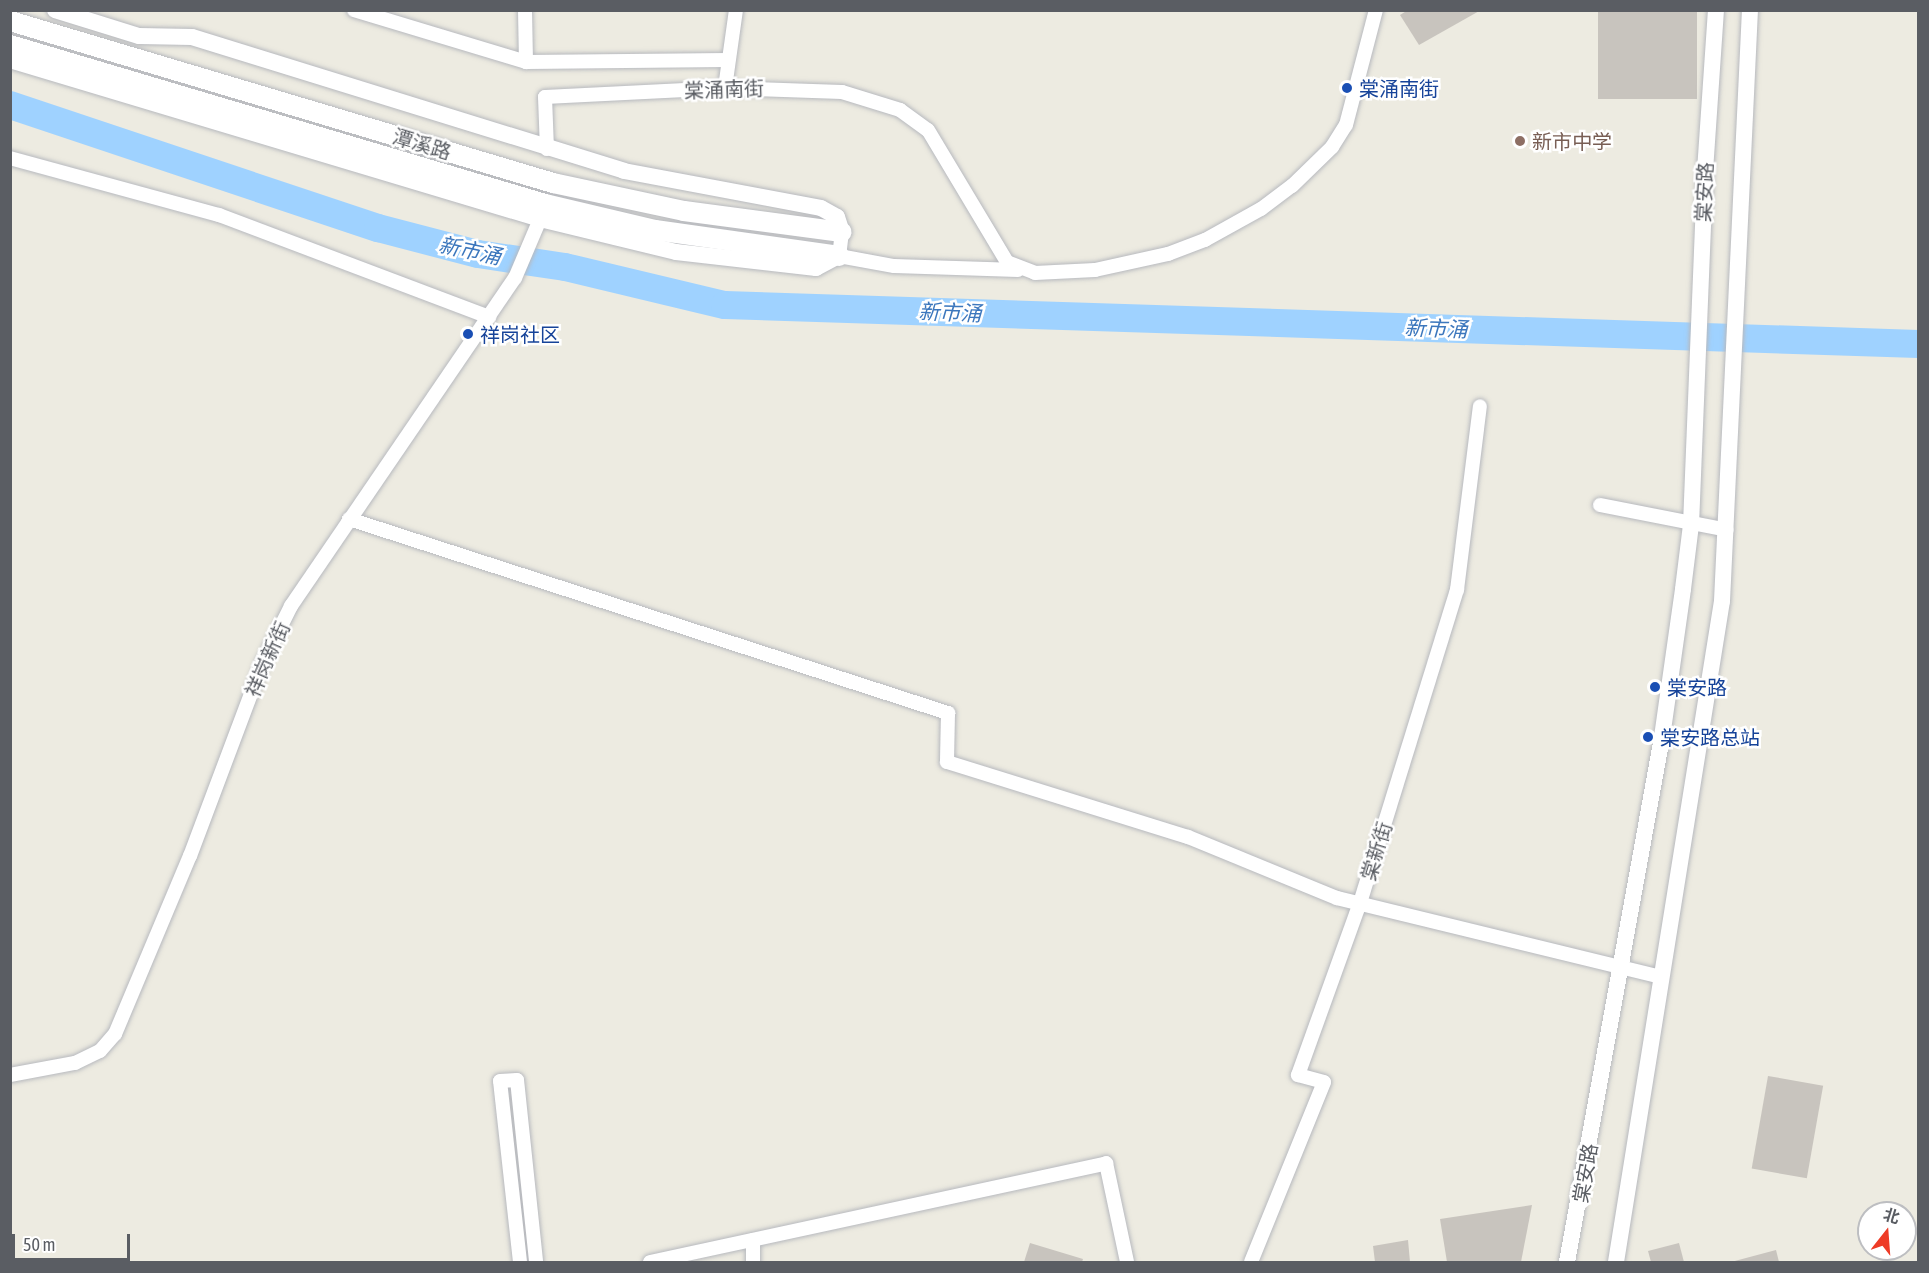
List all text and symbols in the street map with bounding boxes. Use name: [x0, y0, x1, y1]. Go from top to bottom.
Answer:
street label: 棠涌南街: [684, 76, 764, 102]
place label: 棠涌南街: [1359, 76, 1439, 100]
marker: 棠涌南街: [1340, 81, 1354, 95]
street label: 潭溪路: [390, 124, 454, 164]
place label: 新市中学: [1532, 129, 1612, 153]
marker: 新市中学: [1513, 134, 1527, 148]
street label: 棠安路: [1690, 161, 1718, 223]
water label: 新市涌: [437, 231, 503, 269]
water label: 新市涌: [918, 298, 982, 326]
water label: 新市涌: [1404, 314, 1468, 342]
place label: 祥岗社区: [480, 322, 560, 346]
marker: 祥岗社区: [461, 327, 475, 341]
street label: 祥岗新街: [240, 618, 294, 700]
place label: 棠安路: [1667, 675, 1727, 699]
marker: 棠安路: [1648, 680, 1662, 694]
place label: 棠安路总站: [1660, 725, 1760, 749]
marker: 棠安路总站: [1641, 730, 1655, 744]
street label: 棠新街: [1356, 819, 1396, 883]
street label: 棠安路: [1568, 1141, 1602, 1205]
north arrow: [1857, 1201, 1917, 1261]
text: 北: [1881, 1205, 1902, 1227]
scale bar: [15, 1222, 134, 1260]
text: 50 m: [23, 1234, 55, 1255]

